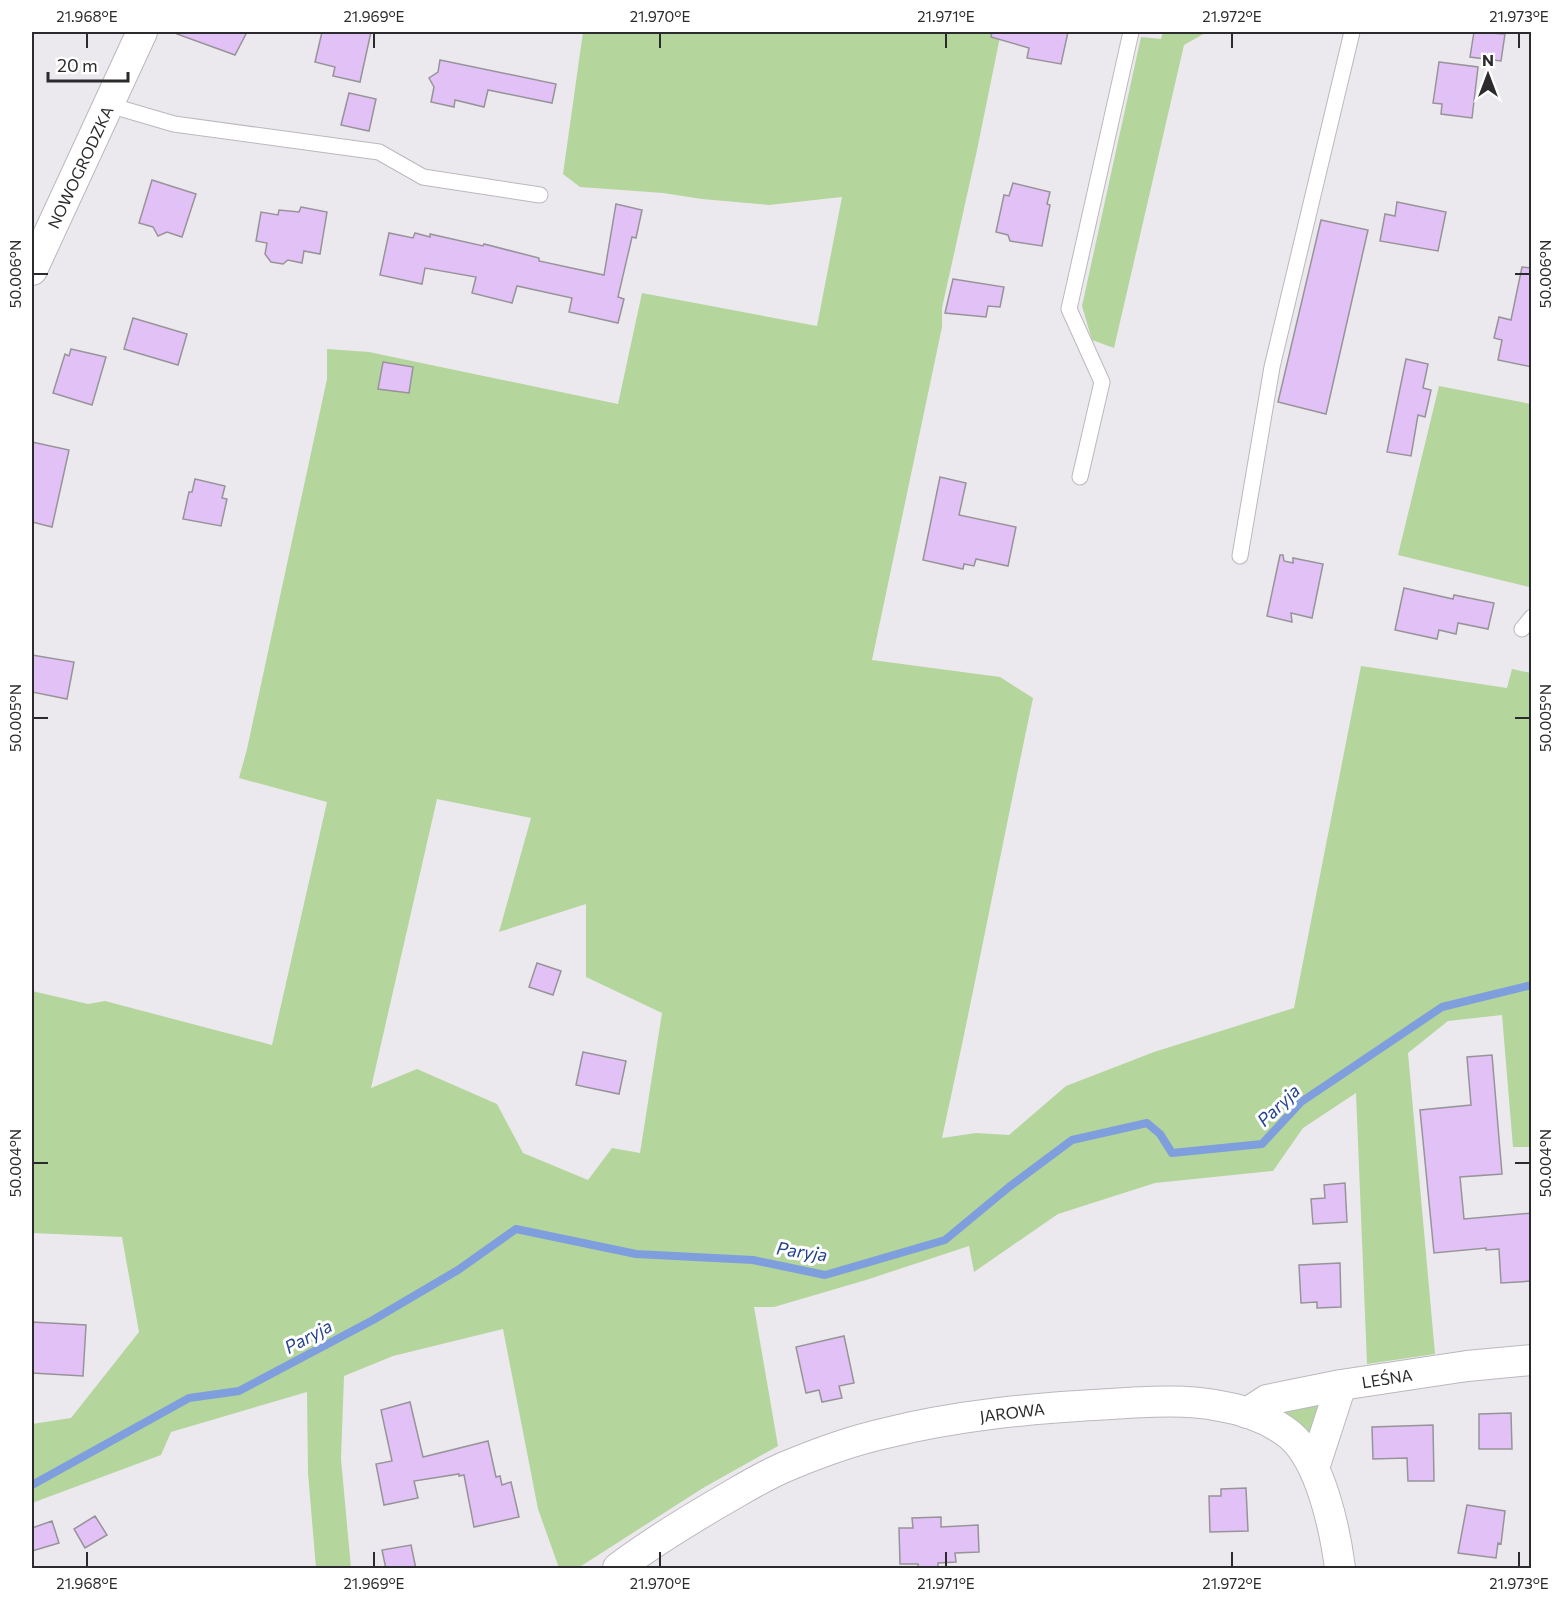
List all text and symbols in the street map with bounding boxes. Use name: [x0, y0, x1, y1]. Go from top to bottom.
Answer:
text: 21.968°E: [56, 7, 118, 25]
text: 21.969°E: [343, 7, 405, 25]
text: 21.970°E: [630, 7, 690, 25]
text: 21.971°E: [917, 7, 975, 25]
text: 21.972°E: [1202, 7, 1262, 25]
text: 21.973°E: [1489, 7, 1549, 25]
scale bar: [48, 45, 128, 83]
north arrow: [1458, 45, 1518, 105]
text: N: [1482, 50, 1494, 69]
text: 20 m: [57, 54, 98, 76]
street label: NOWOGRODZKA: [43, 103, 117, 231]
text: 50.006°N: [6, 240, 24, 308]
text: 50.006°N: [1536, 240, 1554, 308]
text: 50.005°N: [6, 684, 24, 752]
text: 50.005°N: [1536, 684, 1554, 752]
water label: Paryja: [1252, 1079, 1304, 1131]
text: 50.004°N: [6, 1129, 24, 1197]
text: 50.004°N: [1536, 1129, 1554, 1197]
water label: Paryja: [775, 1237, 829, 1265]
water label: Paryja: [280, 1314, 336, 1358]
street label: LEŚNA: [1360, 1365, 1414, 1391]
street label: JAROWA: [979, 1399, 1045, 1425]
text: 21.968°E: [56, 1574, 118, 1592]
text: 21.969°E: [343, 1574, 405, 1592]
text: 21.970°E: [630, 1574, 690, 1592]
text: 21.971°E: [917, 1574, 975, 1592]
text: 21.972°E: [1202, 1574, 1262, 1592]
text: 21.973°E: [1489, 1574, 1549, 1592]

